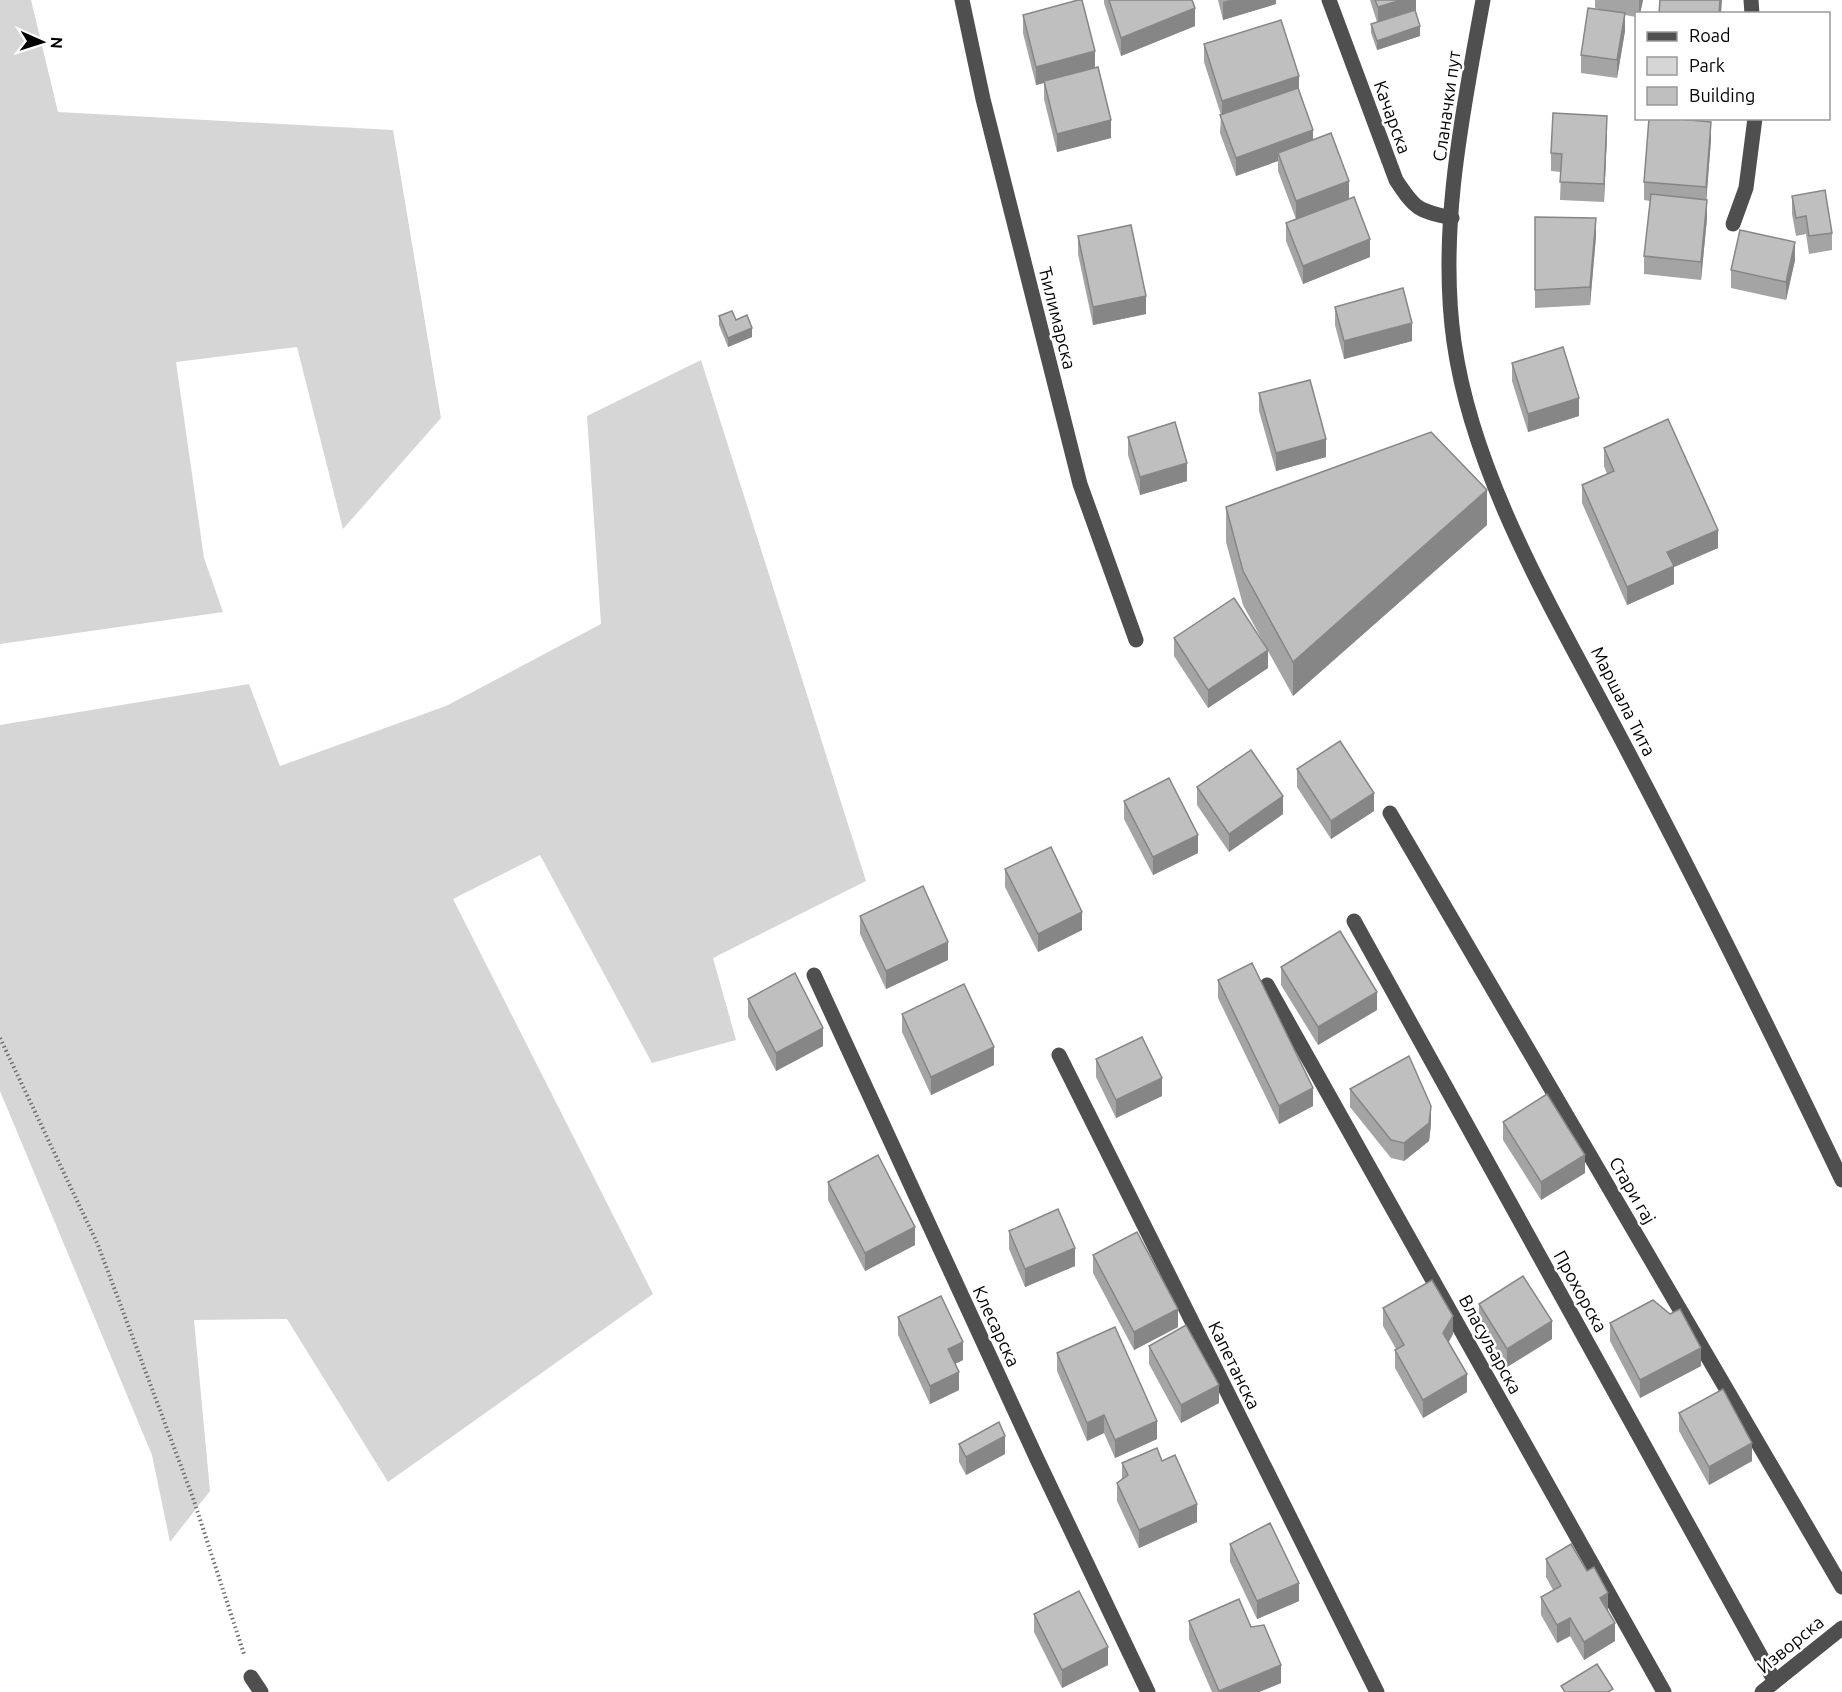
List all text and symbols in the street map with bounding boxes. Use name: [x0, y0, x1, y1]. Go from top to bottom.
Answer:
north arrow: [12, 12, 72, 72]
legend: [1635, 12, 1830, 120]
text: Road: [1689, 25, 1731, 45]
text: N: [48, 36, 66, 49]
street label: Сланачки пут: [1428, 49, 1464, 163]
text: Park: [1689, 55, 1725, 75]
street label: Качарска: [1371, 78, 1415, 156]
text: Building: [1689, 85, 1755, 105]
street label: Ћилимарска: [1036, 265, 1080, 371]
street label: Маршала Тита: [1588, 643, 1660, 759]
street label: Стари гај: [1606, 1153, 1660, 1227]
street label: Прохорска: [1550, 1247, 1612, 1335]
street label: Клесарска: [970, 1282, 1024, 1370]
street label: Власуљарска: [1456, 1291, 1526, 1397]
street label: Капетанска: [1205, 1318, 1265, 1412]
street label: Изворска: [1753, 1611, 1827, 1677]

